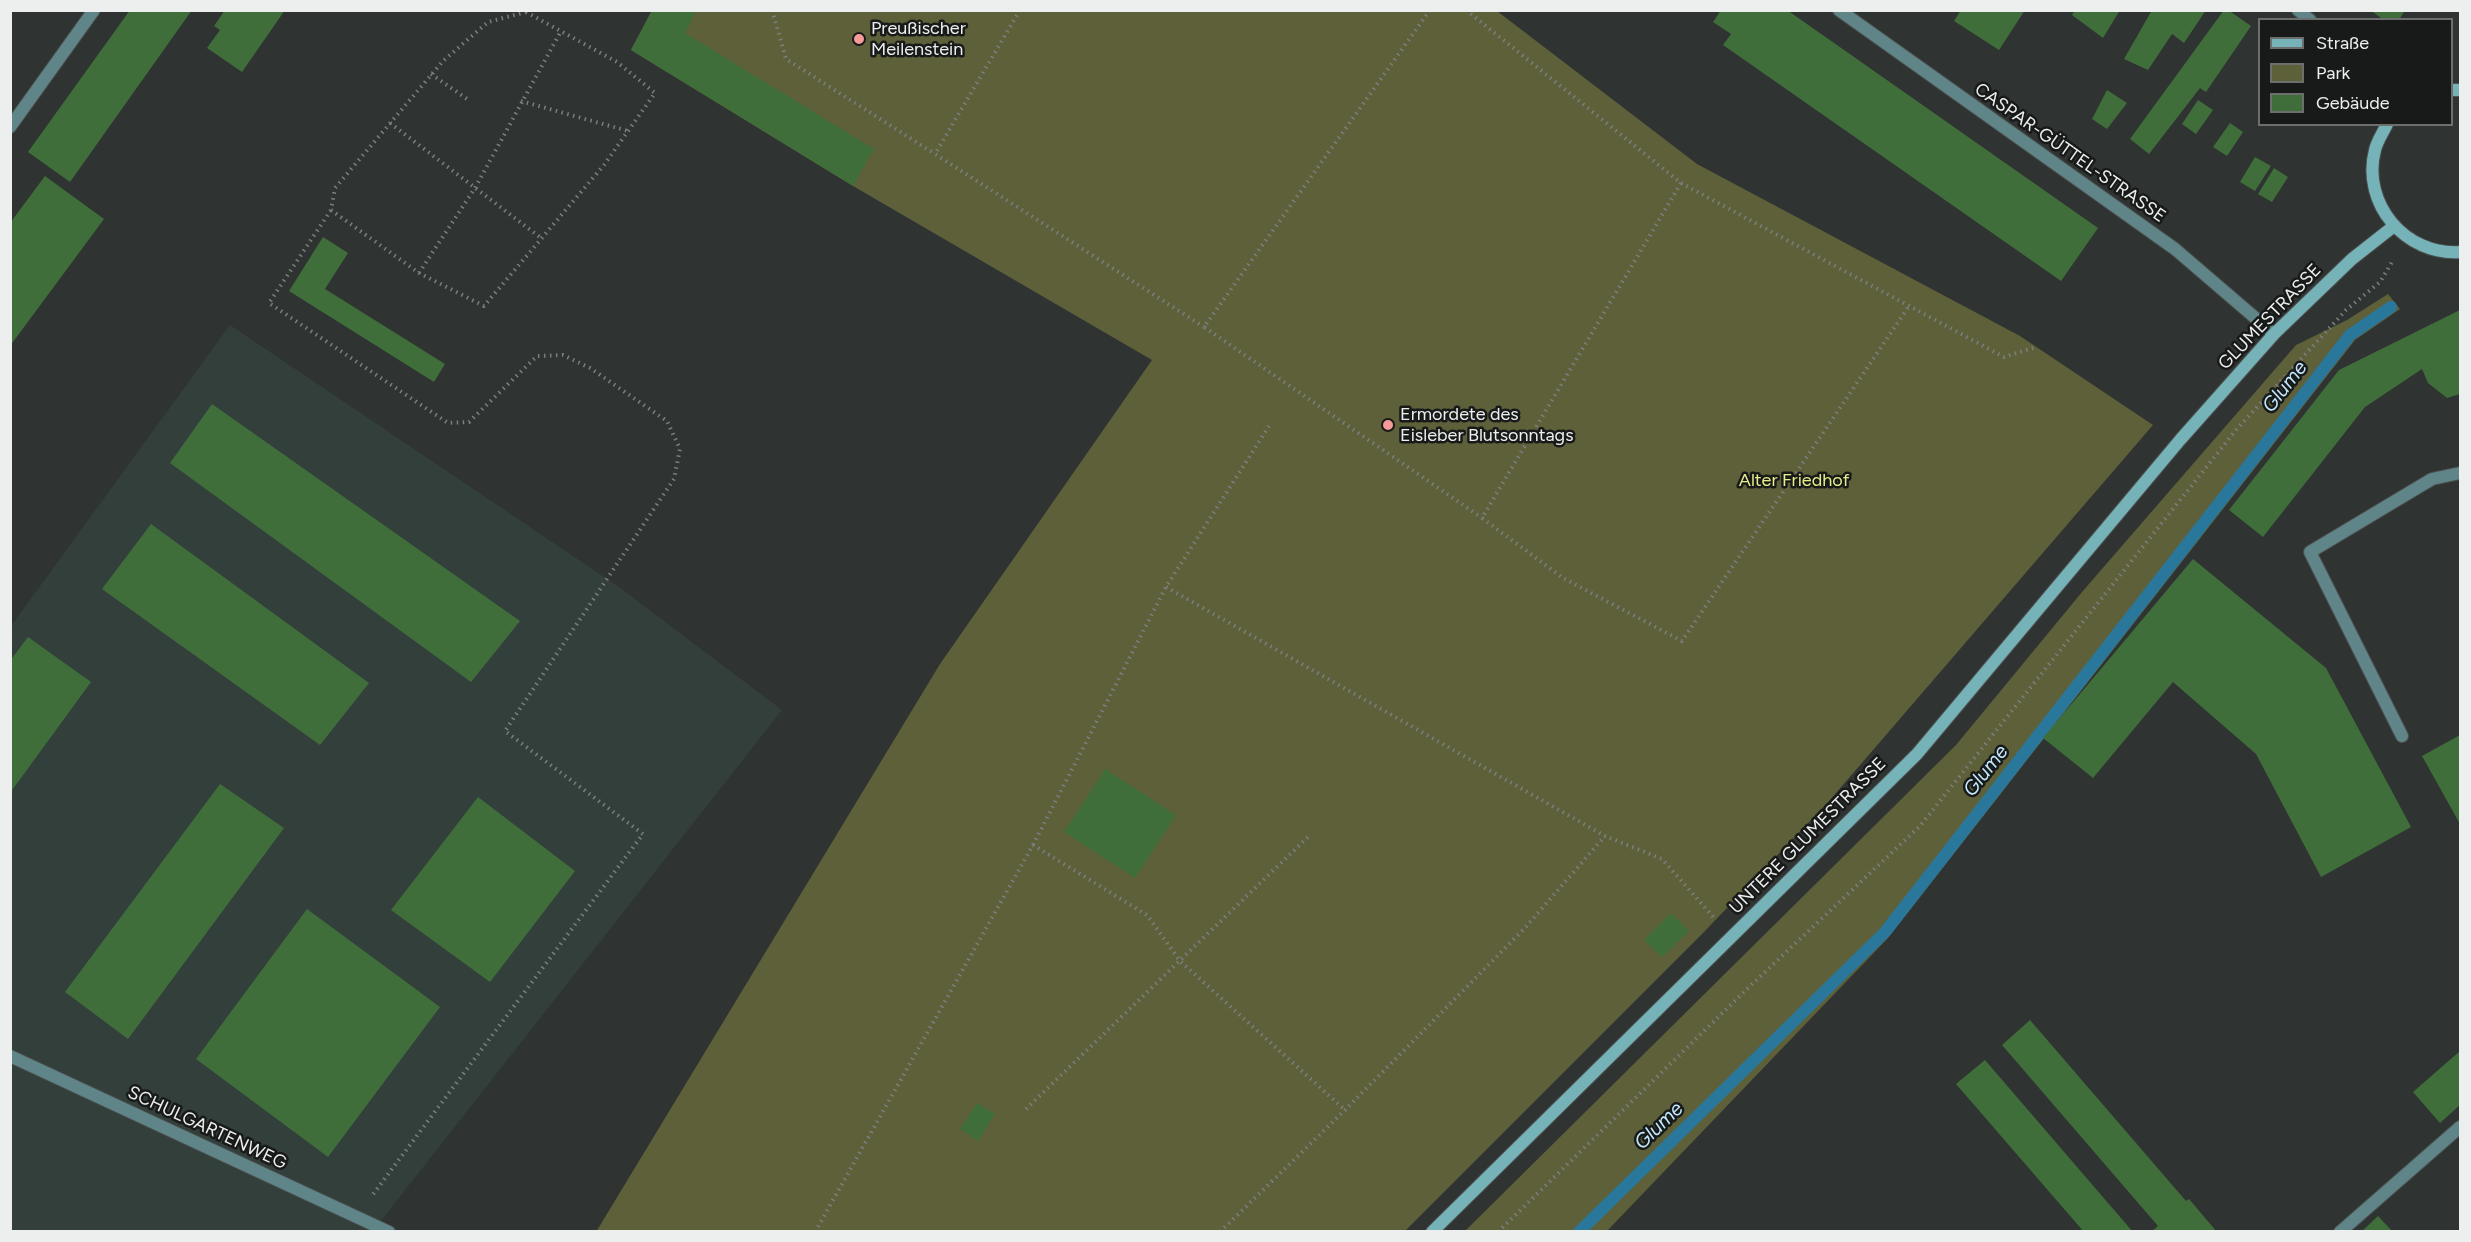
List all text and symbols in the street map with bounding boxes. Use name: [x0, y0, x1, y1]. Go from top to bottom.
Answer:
place label: Preußischer Meilenstein: [871, 18, 966, 60]
legend: [2258, 18, 2453, 126]
marker: Preußischer Meilenstein: [852, 32, 866, 46]
text: Straße: [2316, 32, 2369, 54]
text: Park: [2316, 62, 2350, 84]
street label: CASPAR-GÜTTEL-STRASSE: [1970, 79, 2170, 227]
text: Gebäude: [2316, 92, 2390, 114]
street label: GLUMESTRASSE: [2214, 260, 2326, 374]
water label: Glume: [2257, 356, 2313, 418]
place label: Ermordete des Eisleber Blutsonntags: [1400, 404, 1574, 446]
marker: Ermordete des Eisleber Blutsonntags: [1381, 418, 1395, 432]
park label: Alter Friedhof: [1739, 470, 1849, 492]
water label: Glume: [1958, 740, 2014, 802]
street label: UNTERE GLUMESTRASSE: [1725, 753, 1891, 919]
street label: SCHULGARTENWEG: [124, 1082, 290, 1174]
water label: Glume: [1630, 1097, 1688, 1155]

